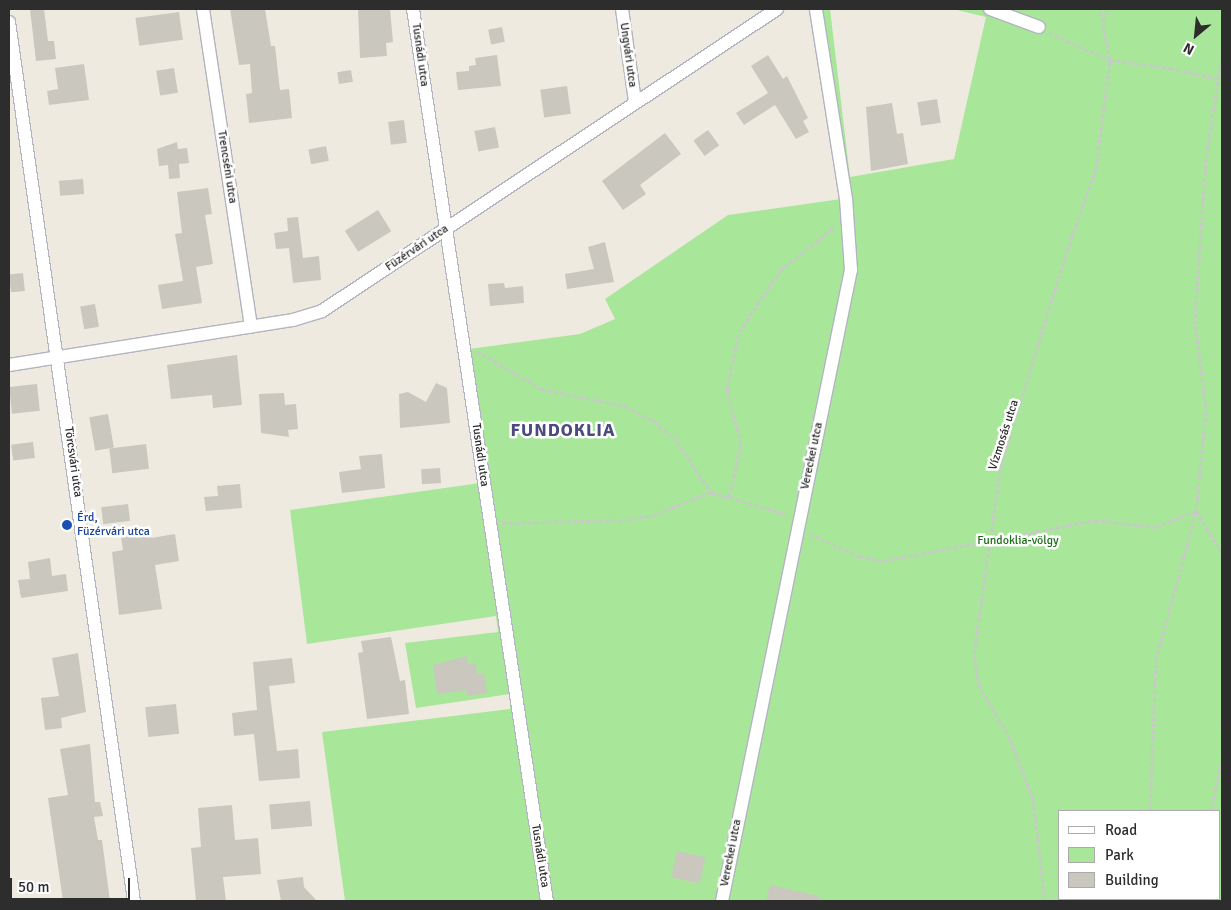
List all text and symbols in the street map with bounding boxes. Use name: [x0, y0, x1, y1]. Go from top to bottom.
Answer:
north arrow: [1171, 10, 1221, 60]
street label: Tusnádi utca: [408, 22, 432, 88]
street label: Ungvári utca: [616, 22, 640, 88]
text: N: [1180, 39, 1197, 58]
street label: Trencséni utca: [214, 129, 240, 205]
street label: Füzérvári utca: [383, 222, 451, 274]
street label: Vízmosás utca: [986, 398, 1022, 472]
district label: FUNDOKLIA: [509, 419, 617, 441]
street label: Vereckei utca: [798, 421, 826, 491]
street label: Tusnádi utca: [468, 422, 492, 488]
street label: Törcsvári utca: [61, 426, 85, 498]
place label: Érd, Füzérvári utca: [77, 511, 150, 539]
marker: Érd, Füzérvári utca: [61, 519, 73, 531]
park label: Fundoklia-völgy: [977, 534, 1059, 548]
legend: [1058, 810, 1221, 900]
street label: Vereckei utca: [717, 818, 745, 888]
text: Road: [1105, 821, 1137, 839]
street label: Tusnádi utca: [528, 823, 552, 889]
text: Park: [1105, 846, 1134, 864]
scale bar: [12, 868, 132, 900]
text: Building: [1105, 871, 1159, 889]
text: 50 m: [18, 878, 49, 896]

